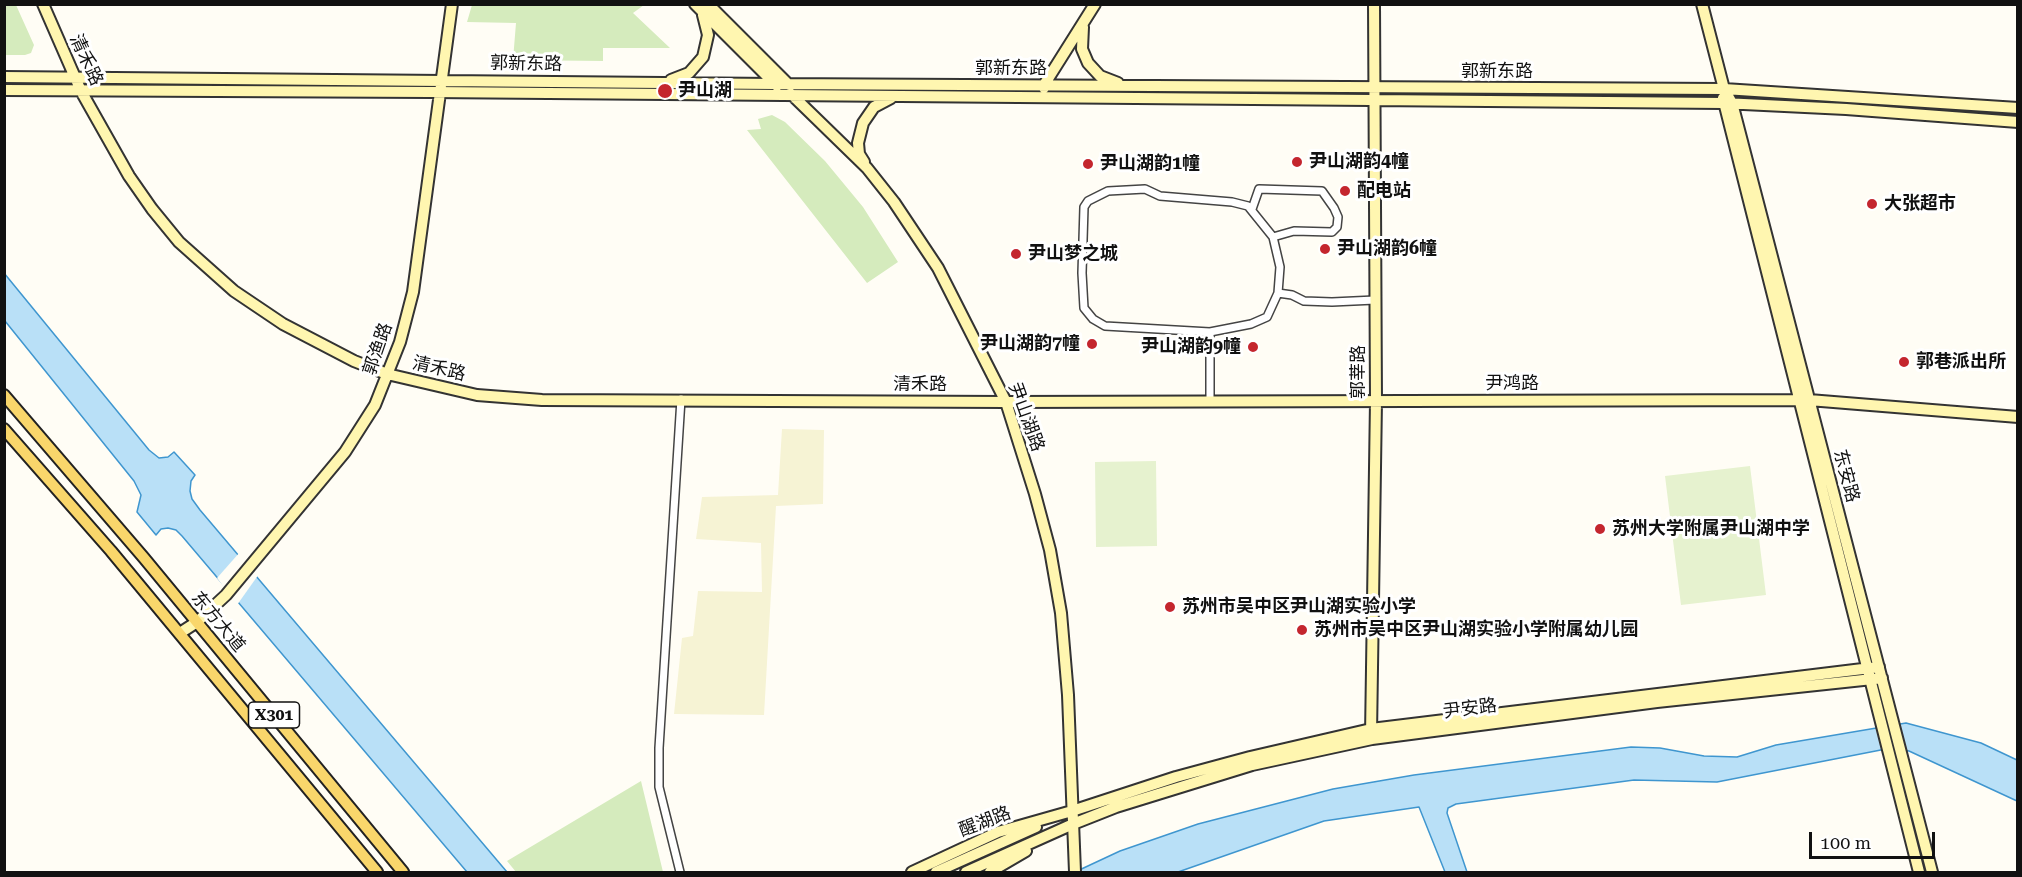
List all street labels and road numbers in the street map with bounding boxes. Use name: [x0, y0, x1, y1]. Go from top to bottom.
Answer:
street label: 清禾路: [65, 31, 107, 89]
street label: 郭新东路: [490, 53, 562, 75]
street label: 郭新东路: [975, 58, 1047, 80]
street label: 郭新东路: [1461, 61, 1533, 83]
street label: 郭渔路: [359, 320, 397, 378]
street label: 郭莘路: [1348, 345, 1370, 399]
street label: 清禾路: [410, 352, 468, 386]
street label: 尹鸿路: [1485, 373, 1539, 395]
street label: 清禾路: [893, 374, 947, 396]
street label: 尹山湖路: [1004, 379, 1048, 455]
street label: 东安路: [1829, 447, 1863, 505]
street label: 东方大道: [187, 587, 249, 657]
street label: 尹安路: [1442, 695, 1498, 723]
road number: X301: [248, 702, 300, 728]
street label: 醒湖路: [956, 802, 1014, 842]

